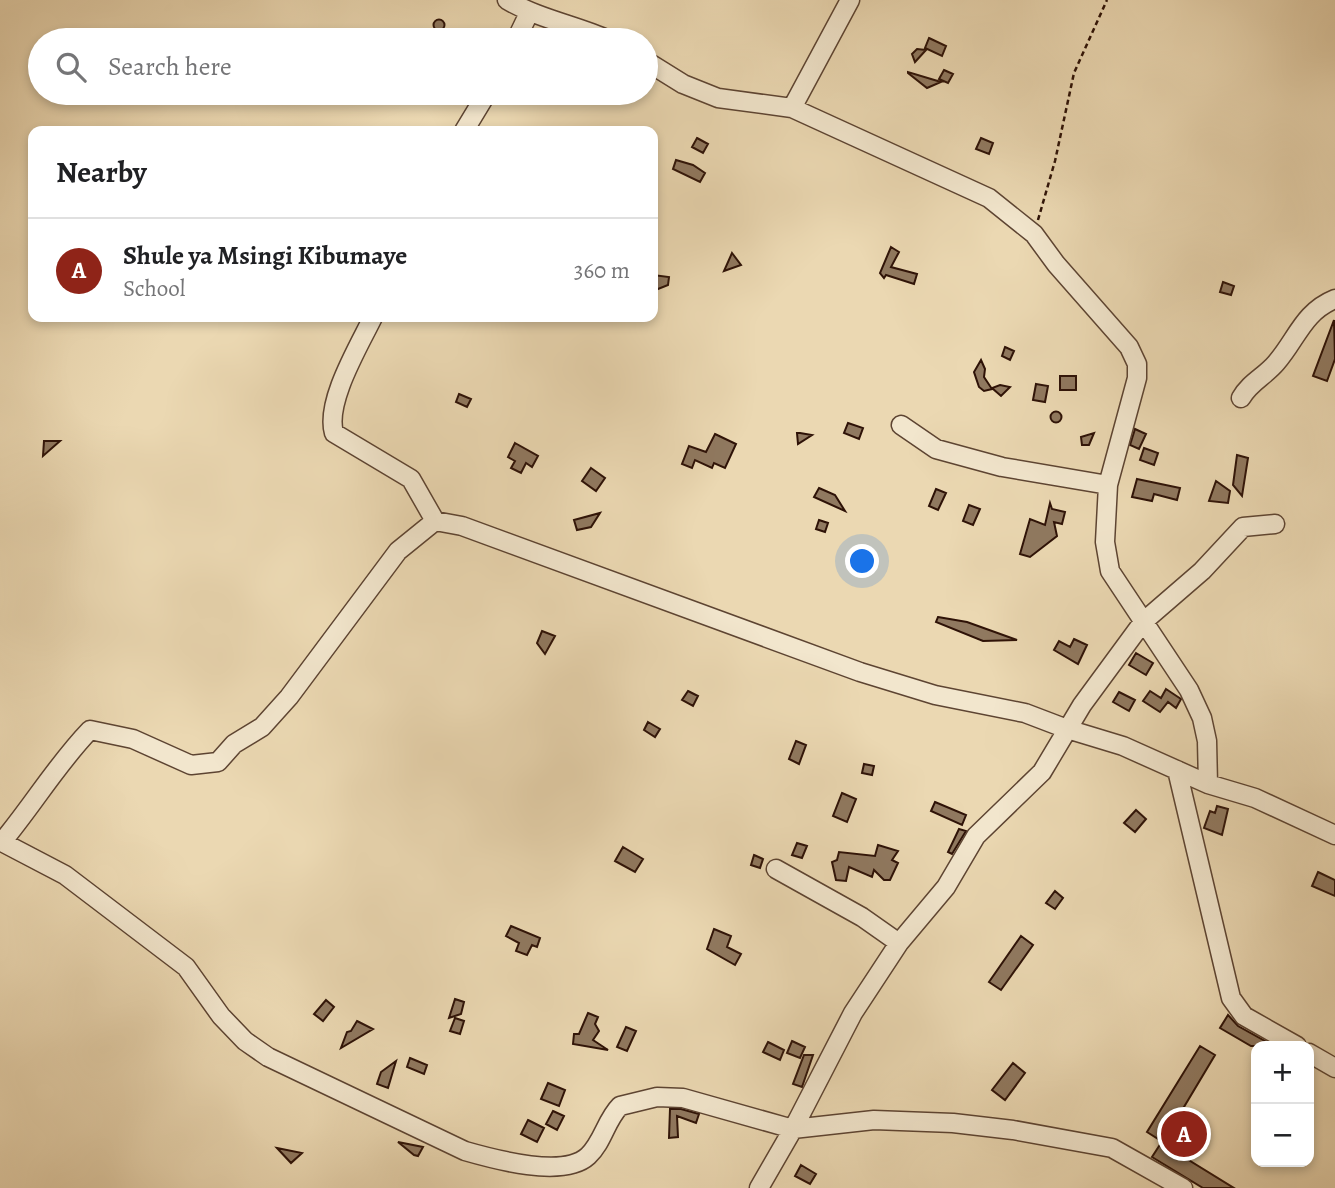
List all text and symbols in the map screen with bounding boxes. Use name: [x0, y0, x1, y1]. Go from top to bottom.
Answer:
search box: [28, 28, 658, 105]
icon: search: [52, 48, 90, 86]
text: Search here: [108, 49, 232, 84]
text: Nearby: [56, 152, 147, 192]
text: Shule ya Msingi Kibumaye: [123, 238, 407, 273]
text: A: [72, 255, 86, 286]
text: 360 m: [574, 255, 630, 286]
text: School: [123, 273, 185, 304]
your location: [845, 544, 879, 578]
map controls: [1251, 1041, 1314, 1167]
button: +: [1251, 1041, 1314, 1104]
button: −: [1251, 1104, 1314, 1167]
pin: A: [1161, 1108, 1207, 1160]

